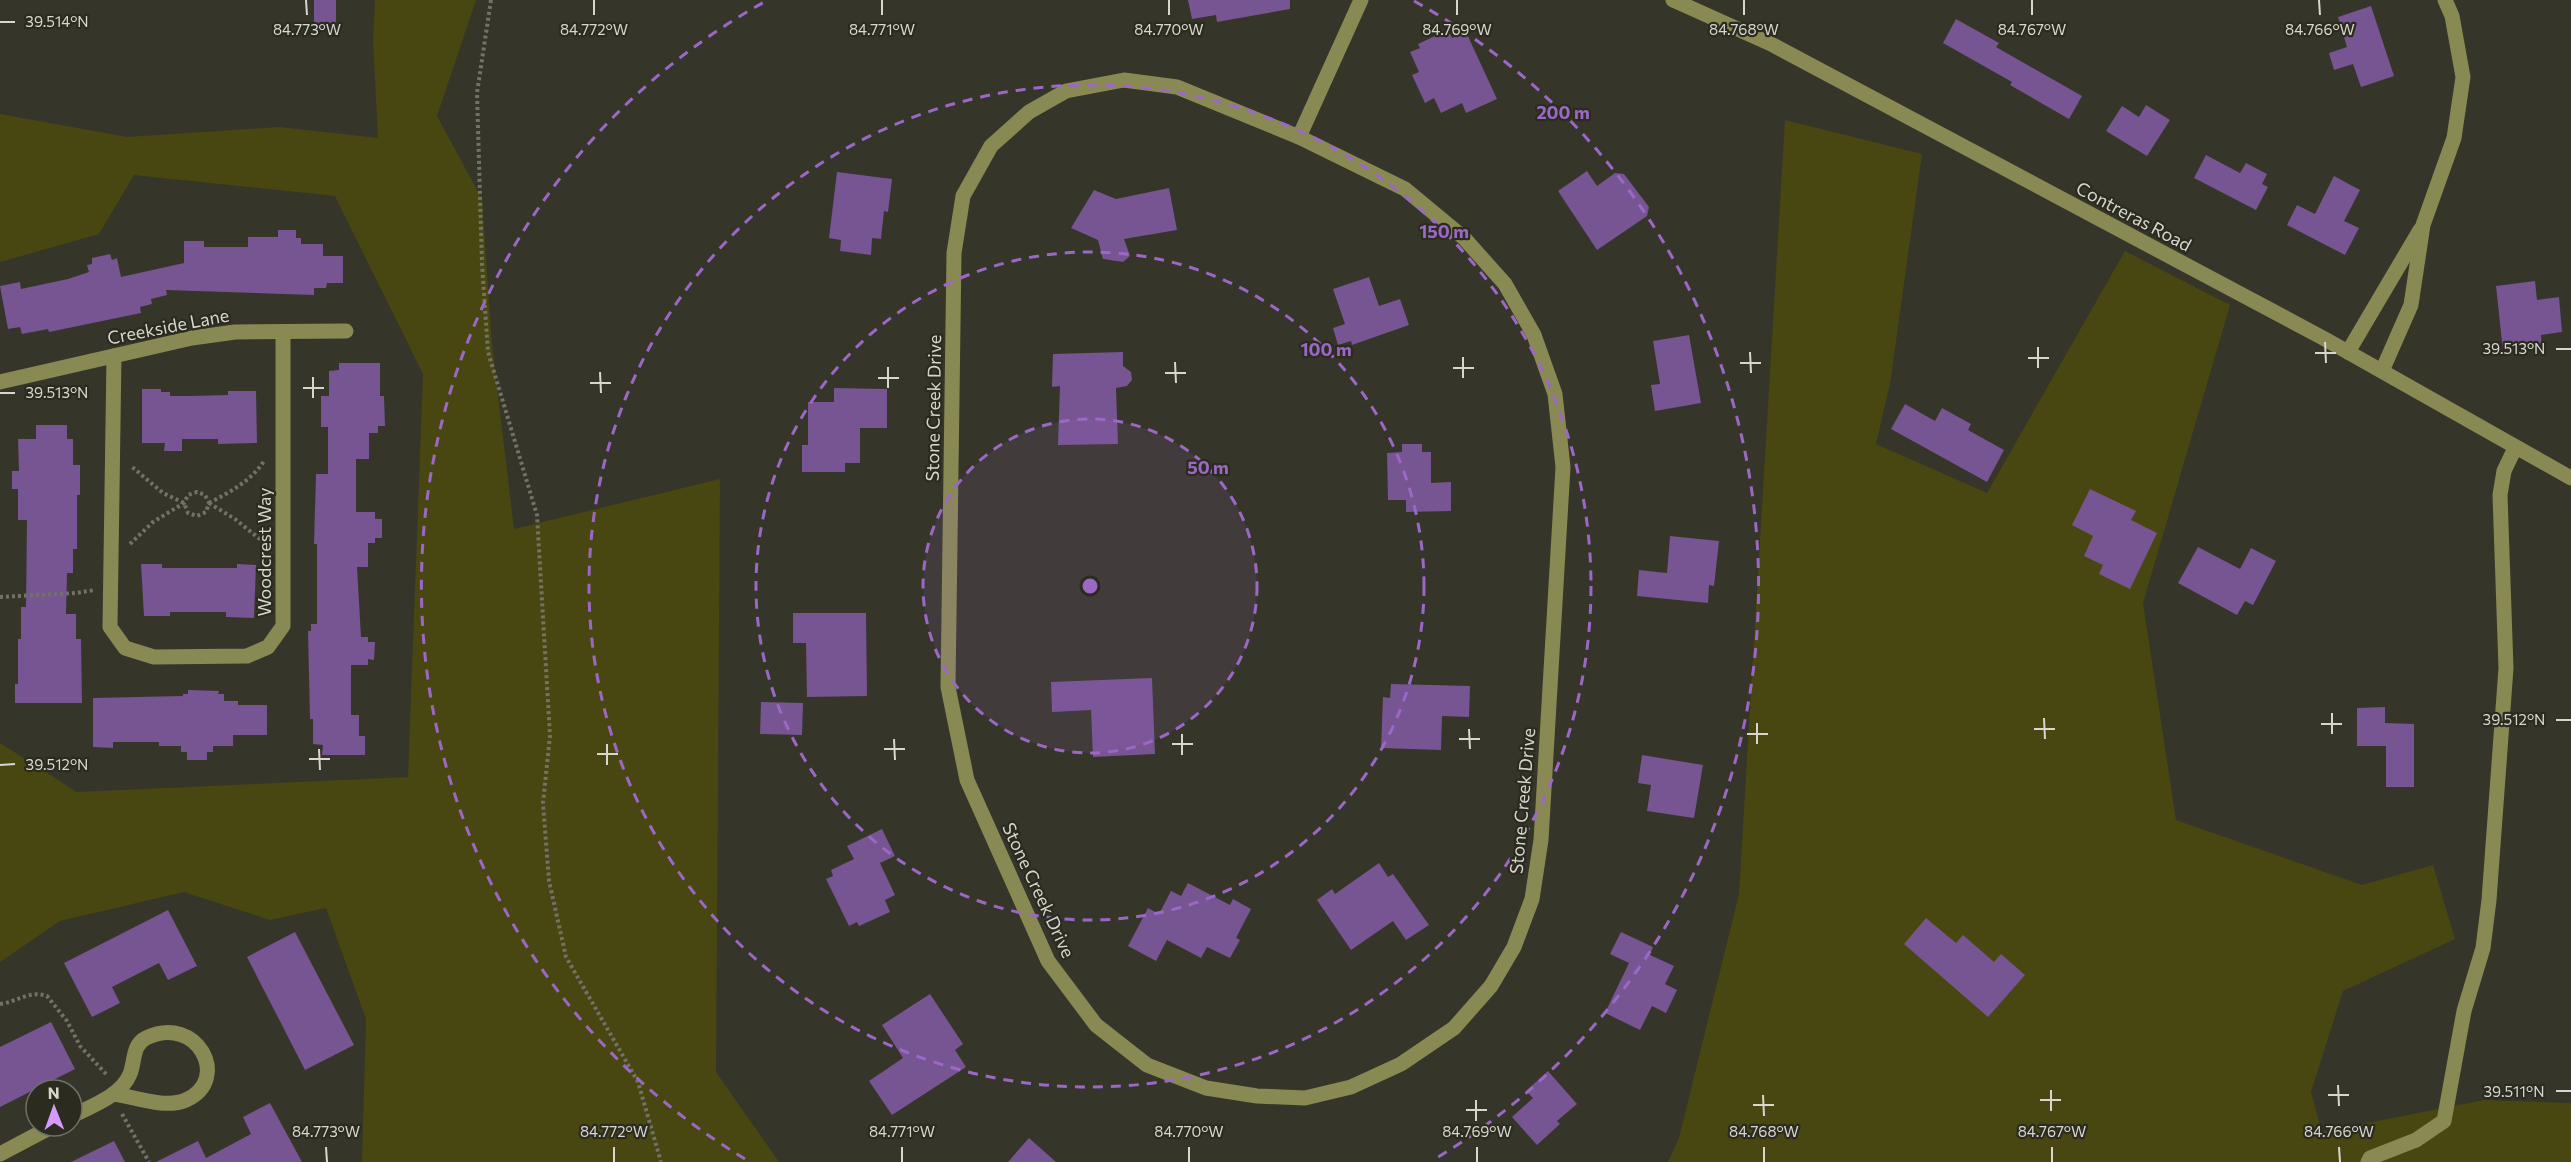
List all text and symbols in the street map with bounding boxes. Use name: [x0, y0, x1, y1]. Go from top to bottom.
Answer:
text: 39.514°N: [25, 12, 89, 30]
text: 84.773°W: [273, 20, 341, 38]
text: 84.772°W: [560, 20, 628, 38]
text: 84.771°W: [849, 20, 915, 38]
text: 84.770°W: [1134, 20, 1204, 38]
text: 84.769°W: [1422, 20, 1492, 38]
text: 84.768°W: [1709, 20, 1779, 38]
text: 84.767°W: [1998, 20, 2066, 38]
text: 84.766°W: [2285, 20, 2355, 38]
text: 200 m: [1536, 101, 1590, 123]
street label: Contreras Road: [2073, 176, 2195, 256]
text: 150 m: [1419, 220, 1469, 242]
street label: Creekside Lane: [105, 303, 231, 349]
street label: Stone Creek Drive: [921, 335, 945, 481]
text: 100 m: [1300, 338, 1352, 360]
text: 39.513°N: [2483, 339, 2545, 357]
text: 39.513°N: [26, 383, 88, 401]
text: 50 m: [1187, 456, 1229, 478]
street label: Woodcrest Way: [253, 487, 275, 617]
centre of rings: [1080, 576, 1100, 596]
text: 39.512°N: [2483, 710, 2545, 728]
street label: Stone Creek Drive: [1505, 727, 1539, 875]
text: 39.512°N: [26, 755, 88, 773]
street label: Stone Creek Drive: [998, 819, 1080, 961]
north arrow: [24, 1078, 84, 1138]
text: 39.511°N: [2484, 1082, 2544, 1100]
text: N: [48, 1083, 60, 1102]
text: 84.773°W: [292, 1122, 360, 1140]
text: 84.772°W: [580, 1122, 648, 1140]
text: 84.771°W: [869, 1122, 935, 1140]
text: 84.770°W: [1154, 1122, 1224, 1140]
text: 84.769°W: [1442, 1122, 1512, 1140]
text: 84.768°W: [1729, 1122, 1799, 1140]
text: 84.767°W: [2018, 1122, 2086, 1140]
text: 84.766°W: [2304, 1122, 2374, 1140]

